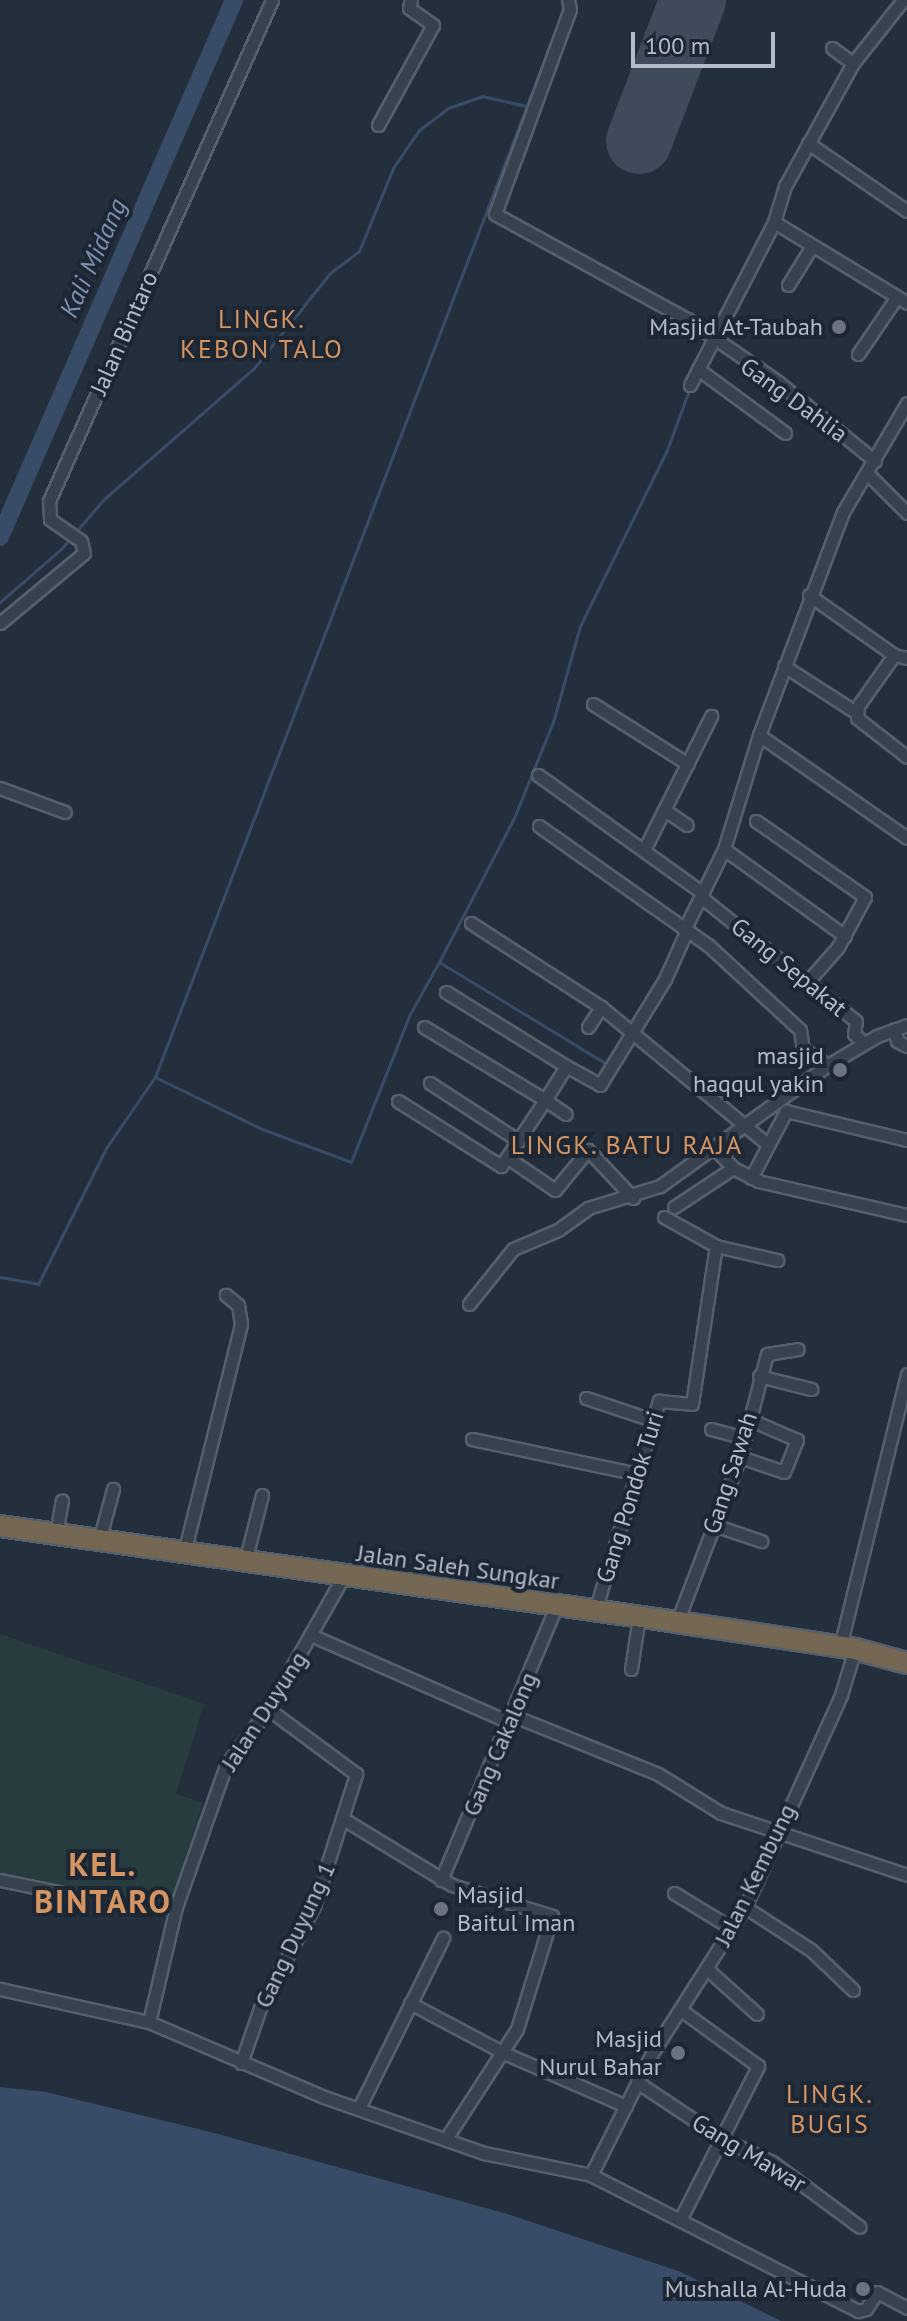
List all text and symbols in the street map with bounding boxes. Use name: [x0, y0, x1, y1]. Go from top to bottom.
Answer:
scale bar: [635, 16, 779, 66]
text: 100 m: [645, 30, 710, 61]
water label: Kali Midang: [53, 194, 133, 322]
street label: Jalan Bintaro: [84, 267, 164, 399]
district label: LINGK. KEBON TALO: [180, 303, 344, 364]
place label: Masjid At-Taubah: [649, 313, 823, 341]
marker: Masjid At-Taubah: [830, 318, 848, 336]
street label: Gang Dahlia: [735, 352, 853, 448]
street label: Gang Sepakat: [725, 912, 853, 1022]
place label: masjid haqqul yakin: [693, 1042, 824, 1098]
marker: masjid haqqul yakin: [831, 1061, 849, 1079]
district label: LINGK. BATU RAJA: [510, 1129, 744, 1161]
street label: Gang Pondok Turi: [590, 1407, 670, 1587]
street label: Gang Sawah: [697, 1408, 763, 1538]
street label: Jalan Saleh Sungkar: [355, 1539, 561, 1595]
street label: Jalan Duyung: [215, 1646, 313, 1776]
street label: Gang Cakalong: [457, 1668, 543, 1820]
street label: Jalan Kembung: [708, 1799, 802, 1951]
district label: KEL. BINTARO: [34, 1846, 172, 1921]
street label: Gang Duyung 1: [249, 1858, 341, 2012]
place label: Masjid Baitul Iman: [457, 1881, 575, 1937]
marker: Masjid Baitul Iman: [432, 1900, 450, 1918]
place label: Masjid Nurul Bahar: [539, 2025, 662, 2081]
marker: Masjid Nurul Bahar: [669, 2044, 687, 2062]
district label: LINGK. BUGIS: [786, 2078, 874, 2140]
street label: Gang Mawar: [687, 2108, 811, 2198]
place label: Mushalla Al-Huda: [664, 2275, 847, 2303]
marker: Mushalla Al-Huda: [854, 2280, 872, 2298]

